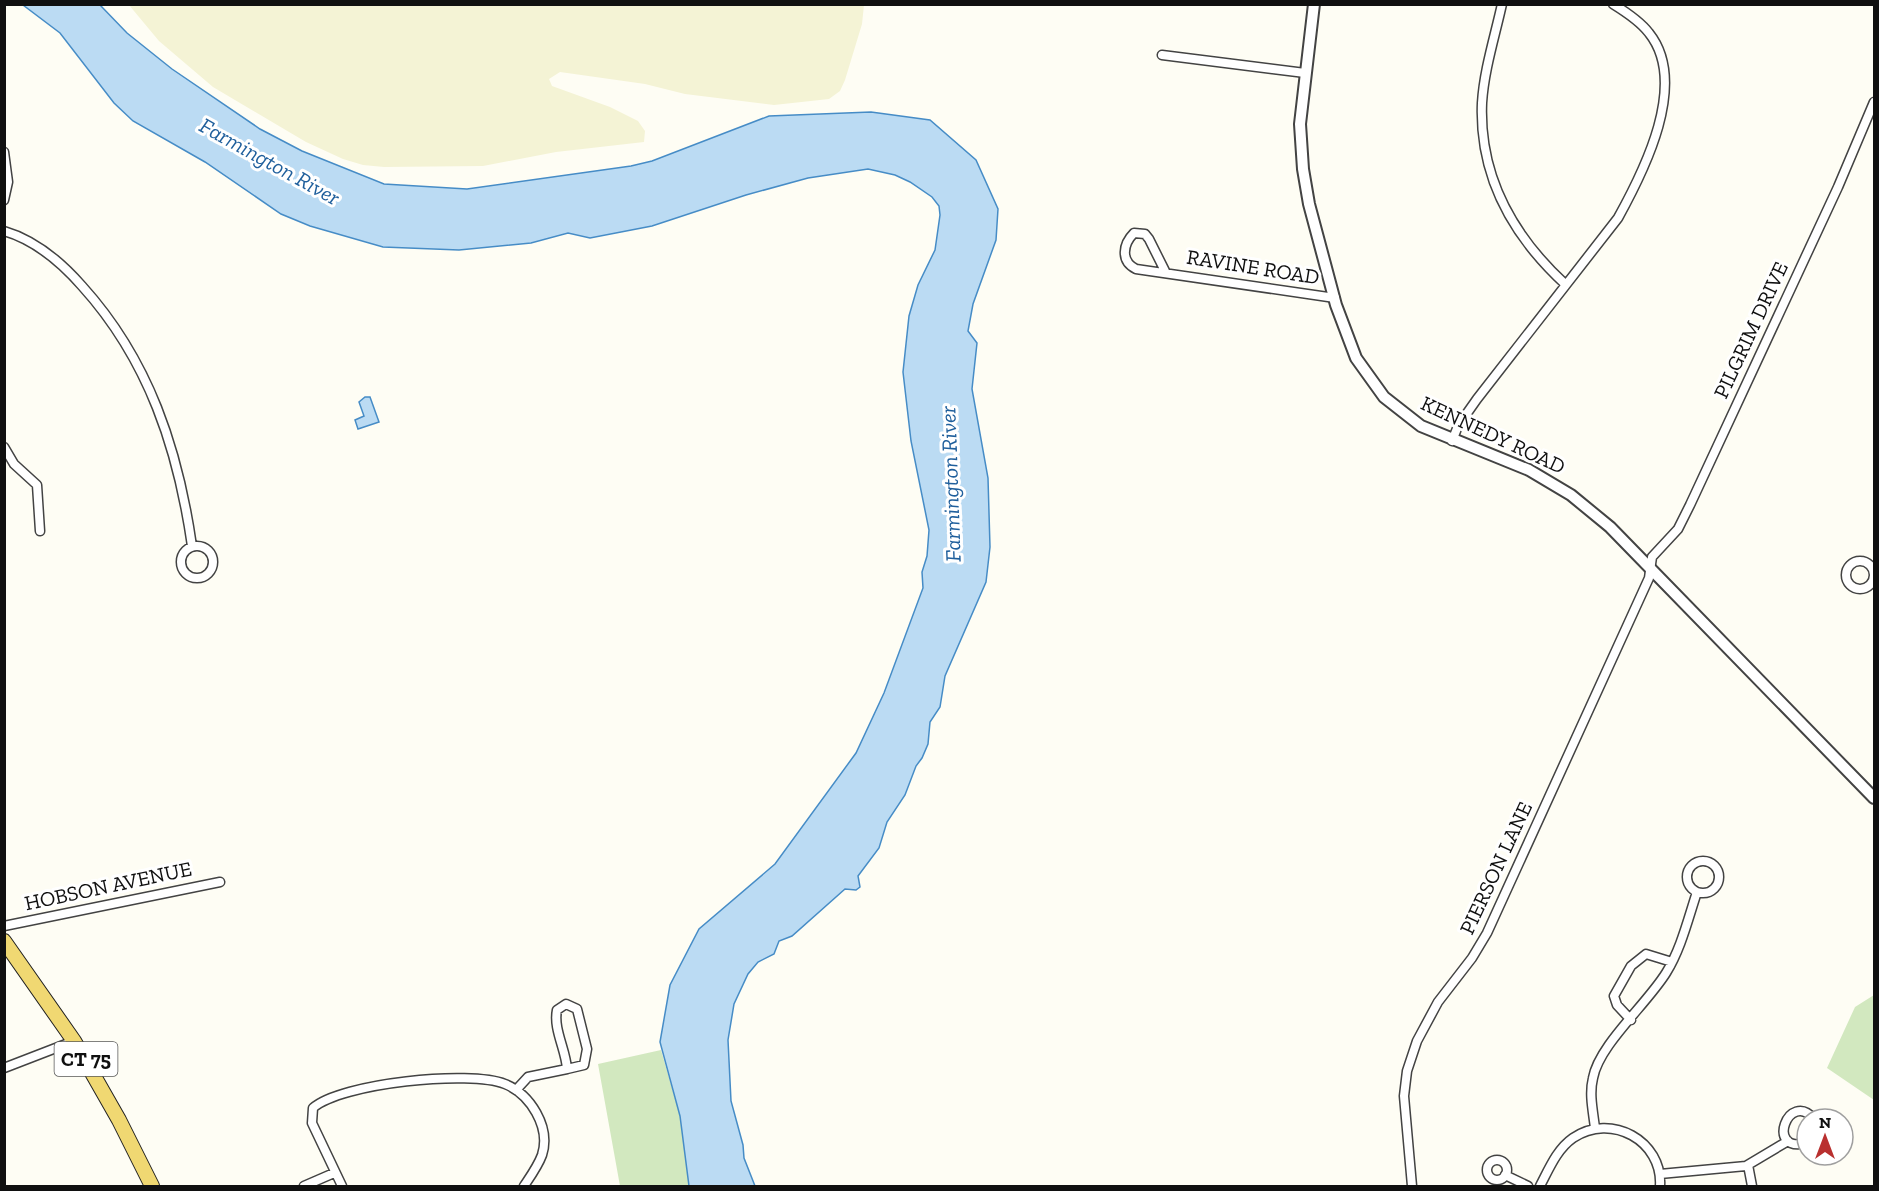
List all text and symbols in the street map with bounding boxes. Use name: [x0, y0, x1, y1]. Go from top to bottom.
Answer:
water label: Farmington River: [195, 112, 345, 211]
street label: RAVINE ROAD: [1185, 244, 1321, 289]
street label: PILGRIM DRIVE: [1708, 257, 1793, 402]
street label: KENNEDY ROAD: [1417, 390, 1569, 479]
water label: Farmington River: [934, 405, 967, 563]
street label: PIERSON LANE: [1454, 798, 1537, 938]
street label: HOBSON AVENUE: [22, 856, 194, 915]
road number: CT 75: [54, 1042, 118, 1076]
north arrow: [1795, 1107, 1855, 1167]
text: N: [1819, 1113, 1831, 1132]

